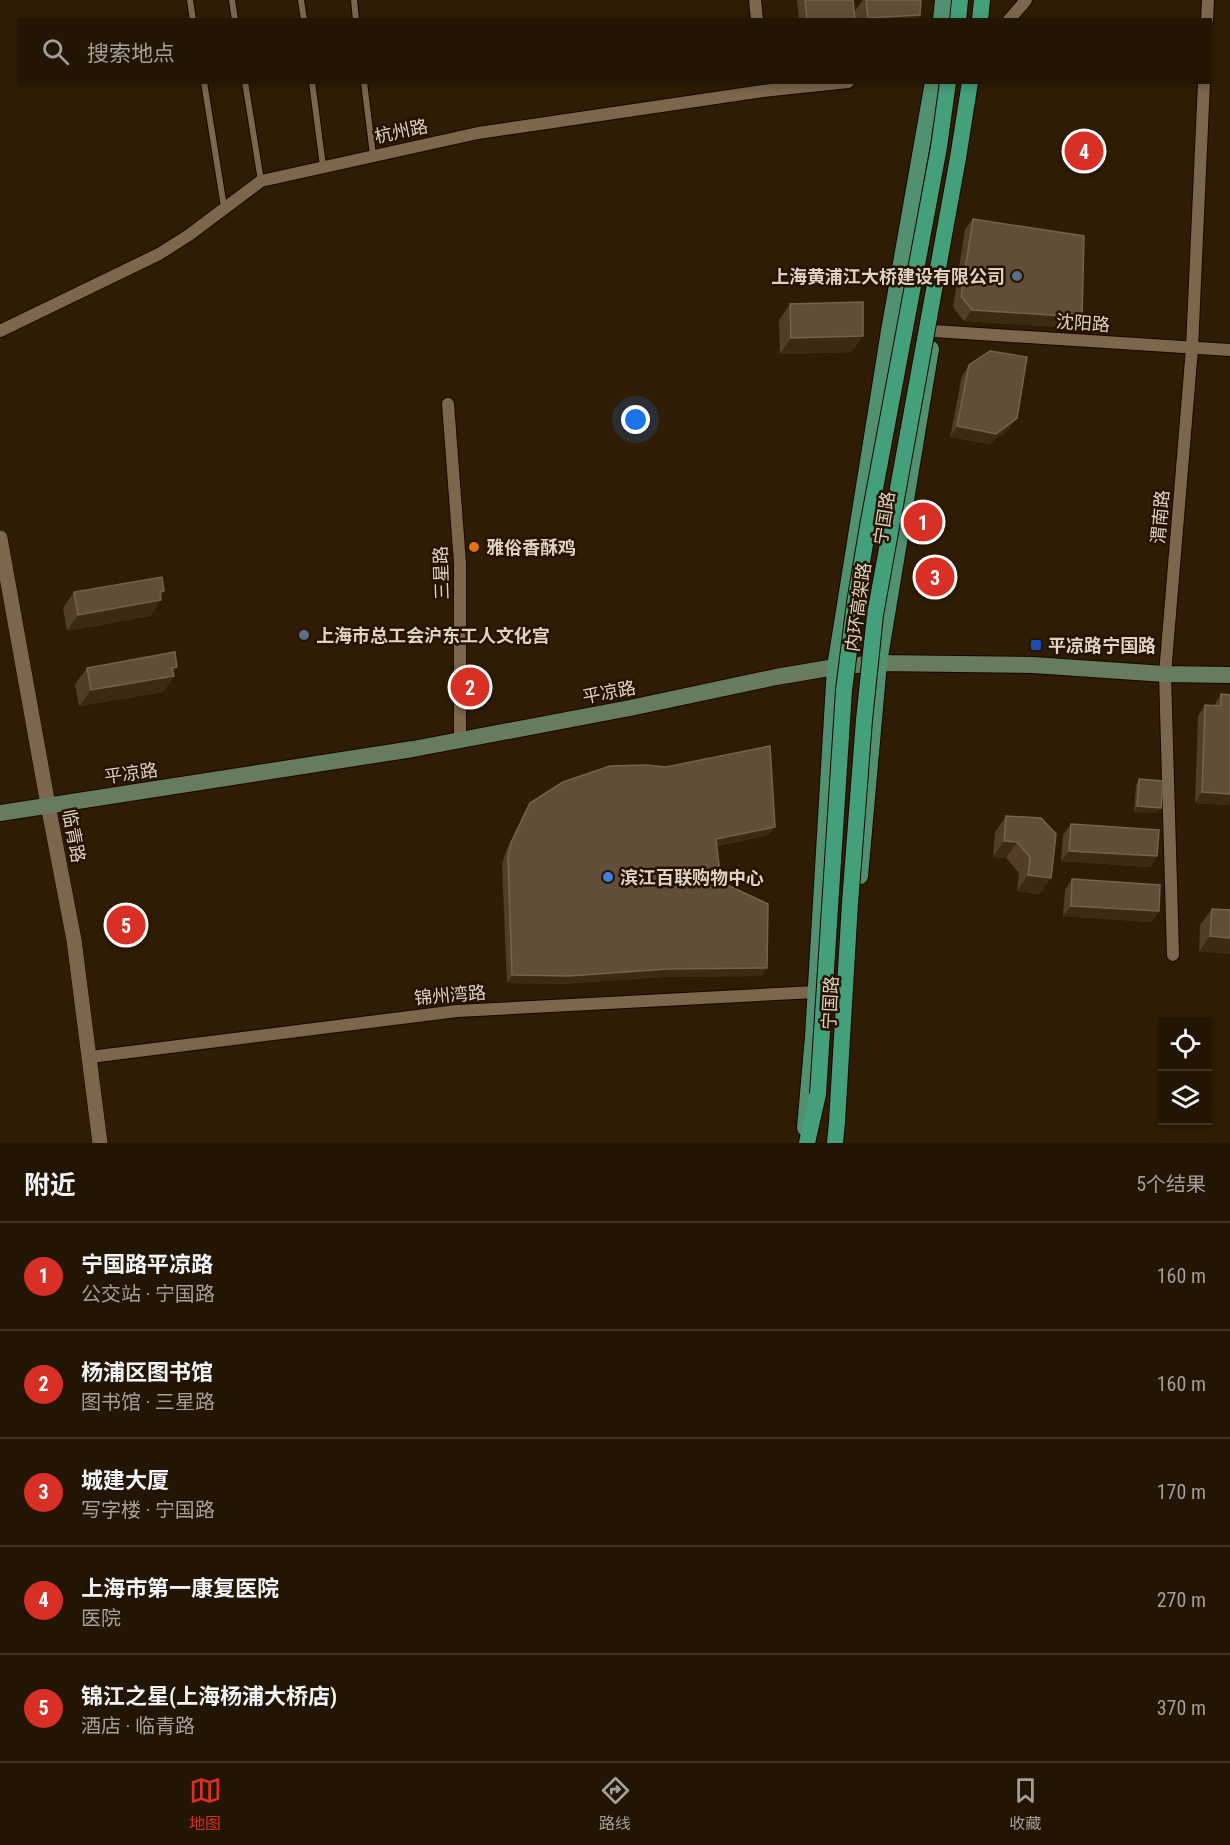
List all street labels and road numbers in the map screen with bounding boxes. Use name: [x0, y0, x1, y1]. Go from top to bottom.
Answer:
street label: 杭州路: [372, 115, 430, 147]
street label: 沈阳路: [1055, 311, 1111, 335]
street label: 渭南路: [1147, 489, 1173, 545]
street label: 宁国路: [869, 490, 899, 546]
street label: 三星路: [430, 546, 452, 600]
street label: 内环高架路: [841, 561, 875, 653]
street label: 平凉路: [580, 677, 638, 707]
street label: 平凉路: [103, 759, 159, 787]
street label: 临青路: [59, 807, 89, 865]
street label: 宁国路: [818, 975, 842, 1031]
street label: 锦州湾路: [413, 981, 487, 1009]

